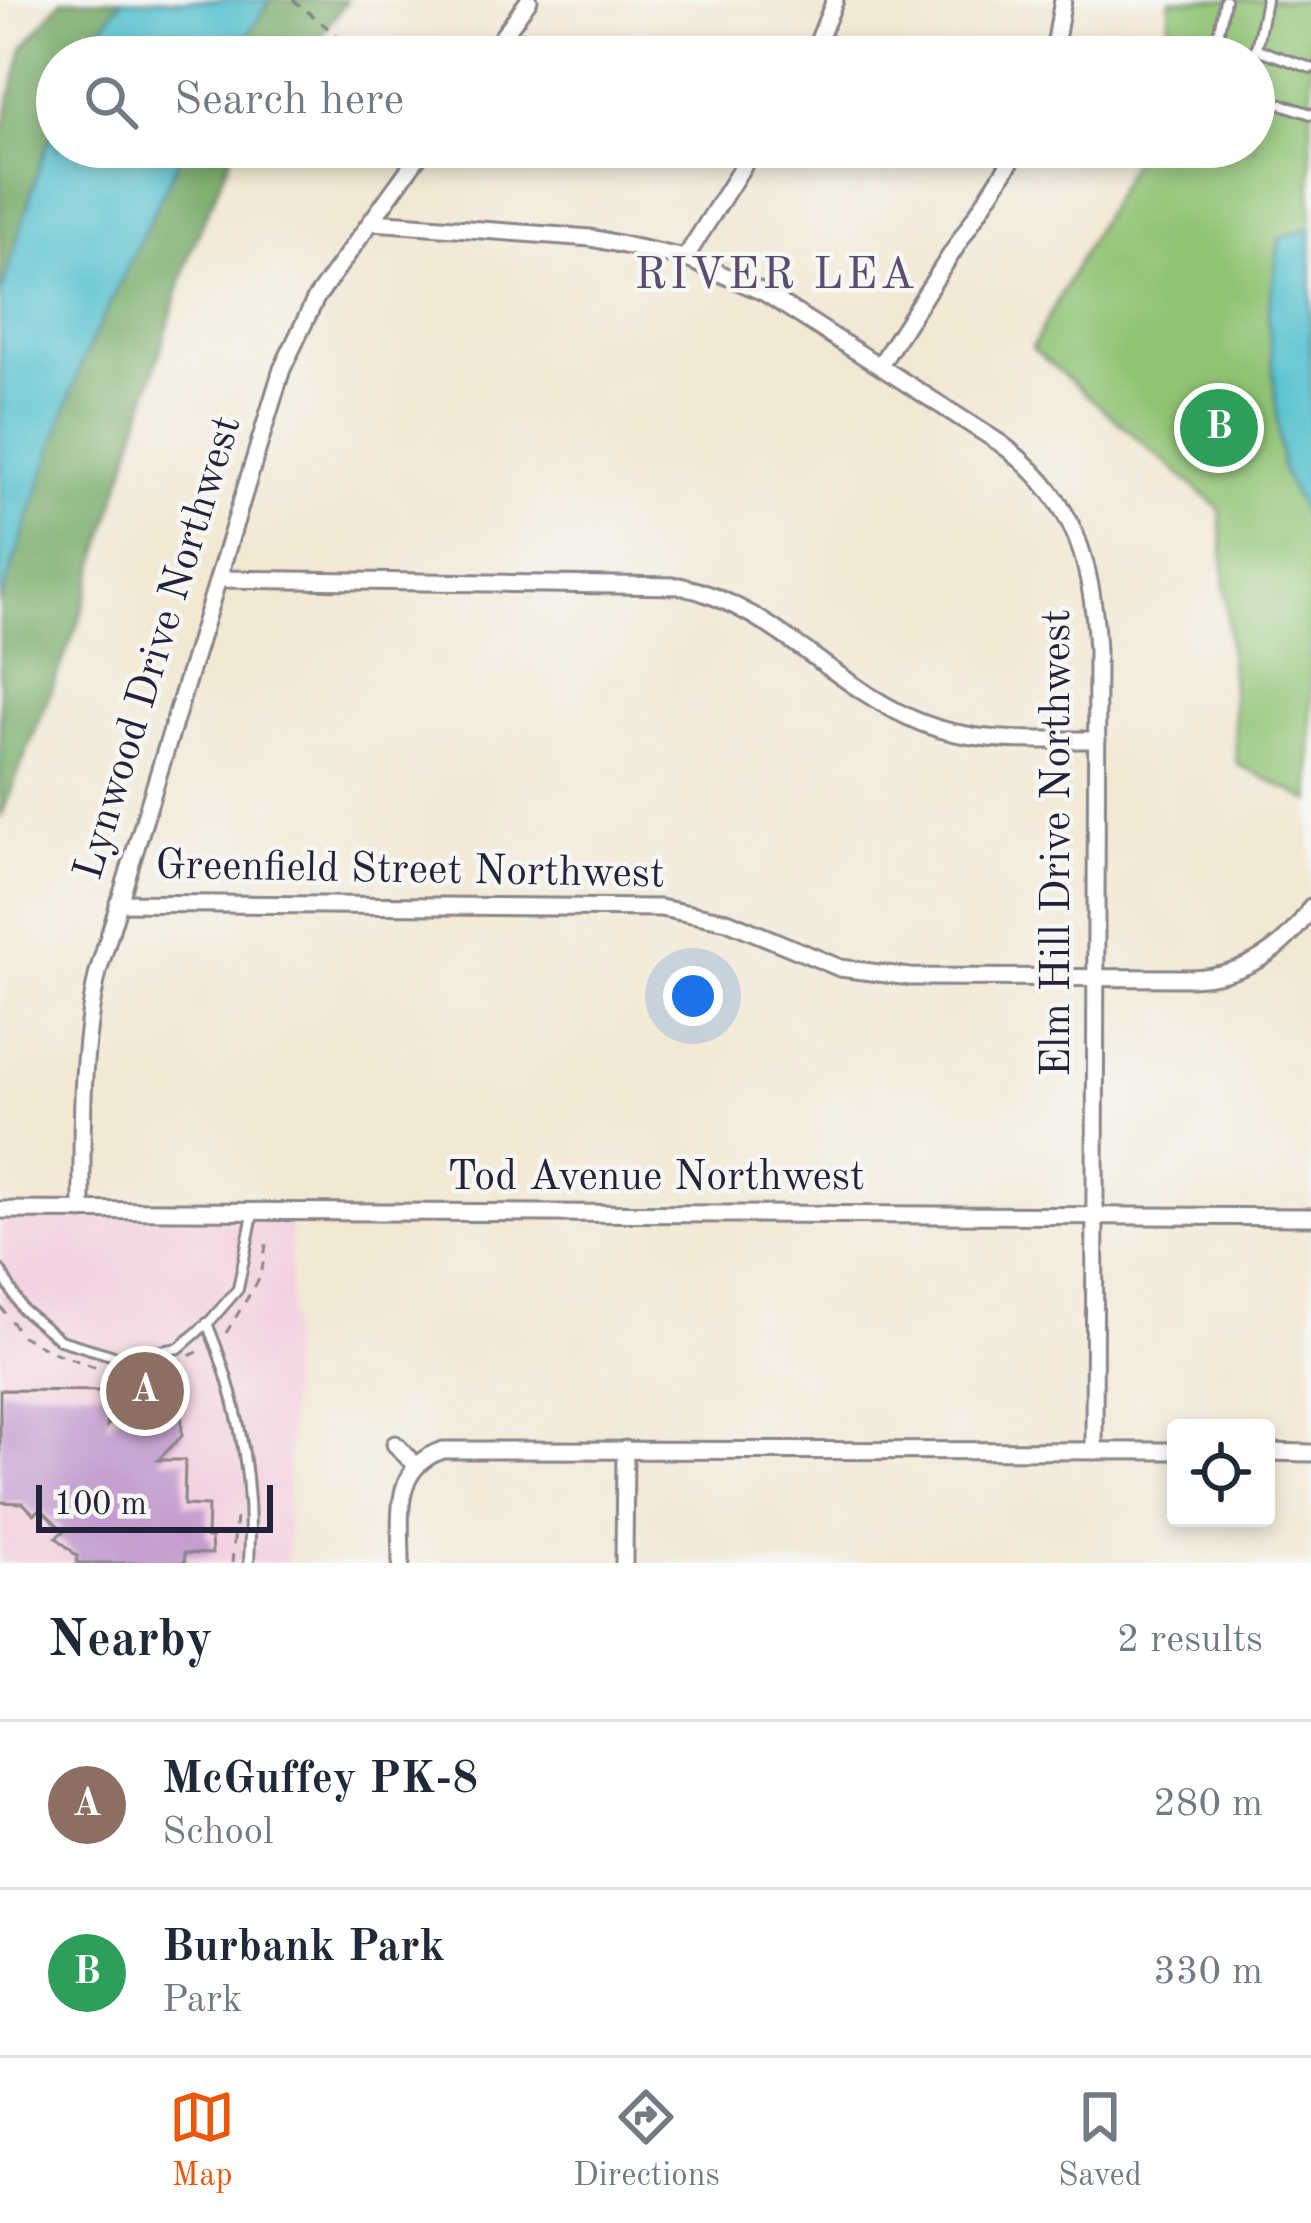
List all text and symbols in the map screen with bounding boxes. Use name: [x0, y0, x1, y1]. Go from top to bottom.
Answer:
search box: [36, 36, 1275, 168]
icon: search: [78, 69, 144, 135]
text: Search here: [174, 79, 404, 124]
district label: RIVER LEA: [634, 254, 918, 299]
pin: B: [1180, 383, 1258, 473]
street label: Lynwood Drive Northwest: [68, 411, 250, 885]
street label: Elm Hill Drive Northwest: [1037, 609, 1079, 1077]
street label: Greenfield Street Northwest: [155, 846, 665, 896]
your location: [663, 966, 723, 1026]
street label: Tod Avenue Northwest: [447, 1157, 865, 1199]
pin: A: [106, 1346, 184, 1436]
map controls: [1167, 1419, 1275, 1527]
button: locate: [1167, 1419, 1275, 1527]
scale bar: [36, 1479, 273, 1532]
text: 100 m: [54, 1489, 147, 1522]
text: Nearby: [48, 1616, 213, 1667]
text: 2 results: [1117, 1621, 1263, 1660]
text: McGuffey PK-8: [162, 1758, 478, 1803]
text: A: [72, 1785, 102, 1824]
text: 280 m: [1153, 1785, 1263, 1824]
text: School: [162, 1813, 274, 1852]
text: Burbank Park: [162, 1926, 445, 1971]
text: B: [73, 1953, 101, 1992]
text: 330 m: [1153, 1953, 1263, 1992]
text: Park: [162, 1981, 242, 2020]
tab: Map: [169, 2084, 235, 2197]
tab: Directions: [573, 2084, 720, 2197]
tab: Saved: [1058, 2084, 1142, 2197]

